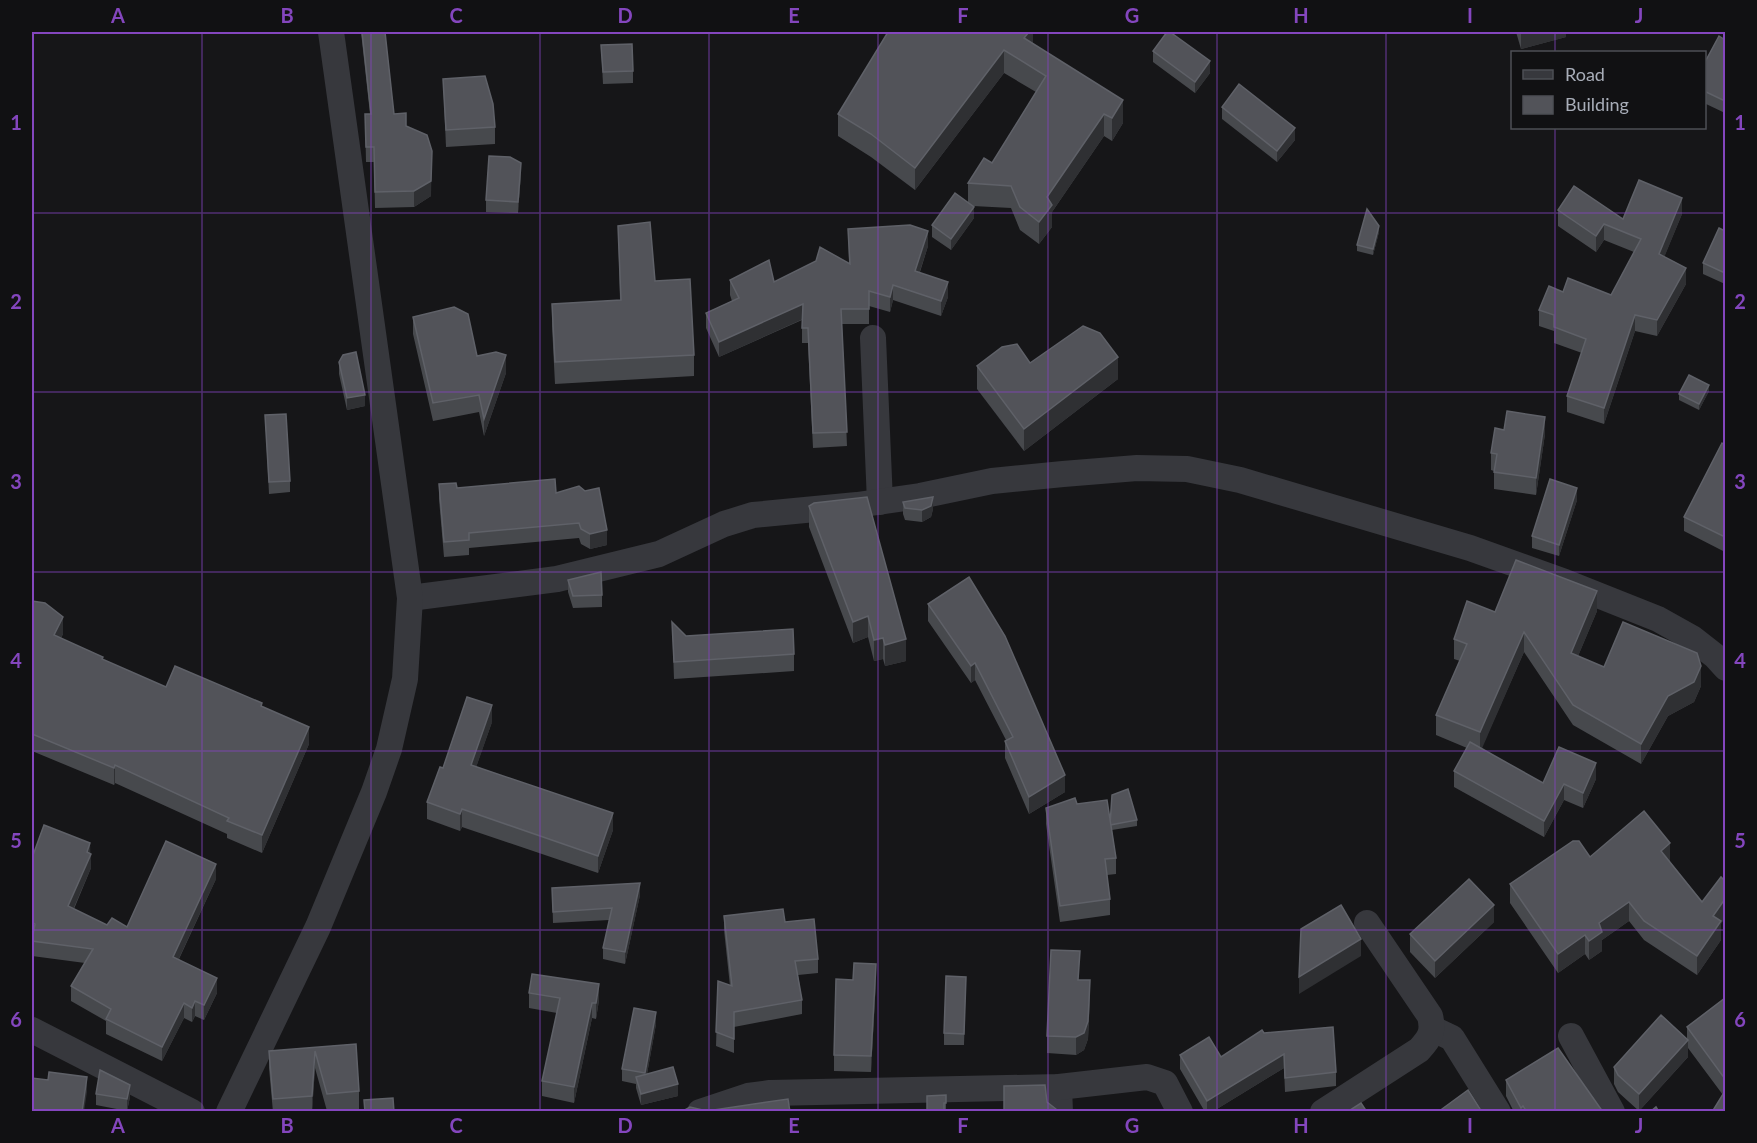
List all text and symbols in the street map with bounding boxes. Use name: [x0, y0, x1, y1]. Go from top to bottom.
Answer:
text: A: [110, 3, 125, 27]
text: B: [280, 3, 294, 27]
text: C: [449, 3, 463, 27]
text: D: [617, 3, 633, 27]
text: E: [788, 3, 800, 27]
text: F: [957, 3, 969, 27]
text: G: [1125, 3, 1139, 27]
text: H: [1293, 3, 1309, 27]
text: I: [1467, 3, 1473, 27]
text: J: [1635, 3, 1643, 27]
legend: [1511, 51, 1706, 129]
text: Road: [1565, 63, 1605, 85]
text: Building: [1565, 93, 1629, 115]
text: 1: [10, 110, 22, 134]
text: 1: [1734, 110, 1746, 134]
text: 2: [10, 289, 22, 313]
text: 2: [1734, 289, 1746, 313]
text: 3: [10, 469, 22, 493]
text: 3: [1734, 469, 1746, 493]
text: 4: [10, 648, 22, 672]
text: 4: [1734, 648, 1746, 672]
text: 5: [10, 828, 22, 852]
text: 5: [1734, 828, 1746, 852]
text: 6: [10, 1007, 22, 1031]
text: 6: [1734, 1007, 1746, 1031]
text: A: [110, 1113, 125, 1137]
text: B: [280, 1113, 294, 1137]
text: C: [449, 1113, 463, 1137]
text: D: [617, 1113, 633, 1137]
text: E: [788, 1113, 800, 1137]
text: F: [957, 1113, 969, 1137]
text: G: [1125, 1113, 1139, 1137]
text: H: [1293, 1113, 1309, 1137]
text: I: [1467, 1113, 1473, 1137]
text: J: [1635, 1113, 1643, 1137]

